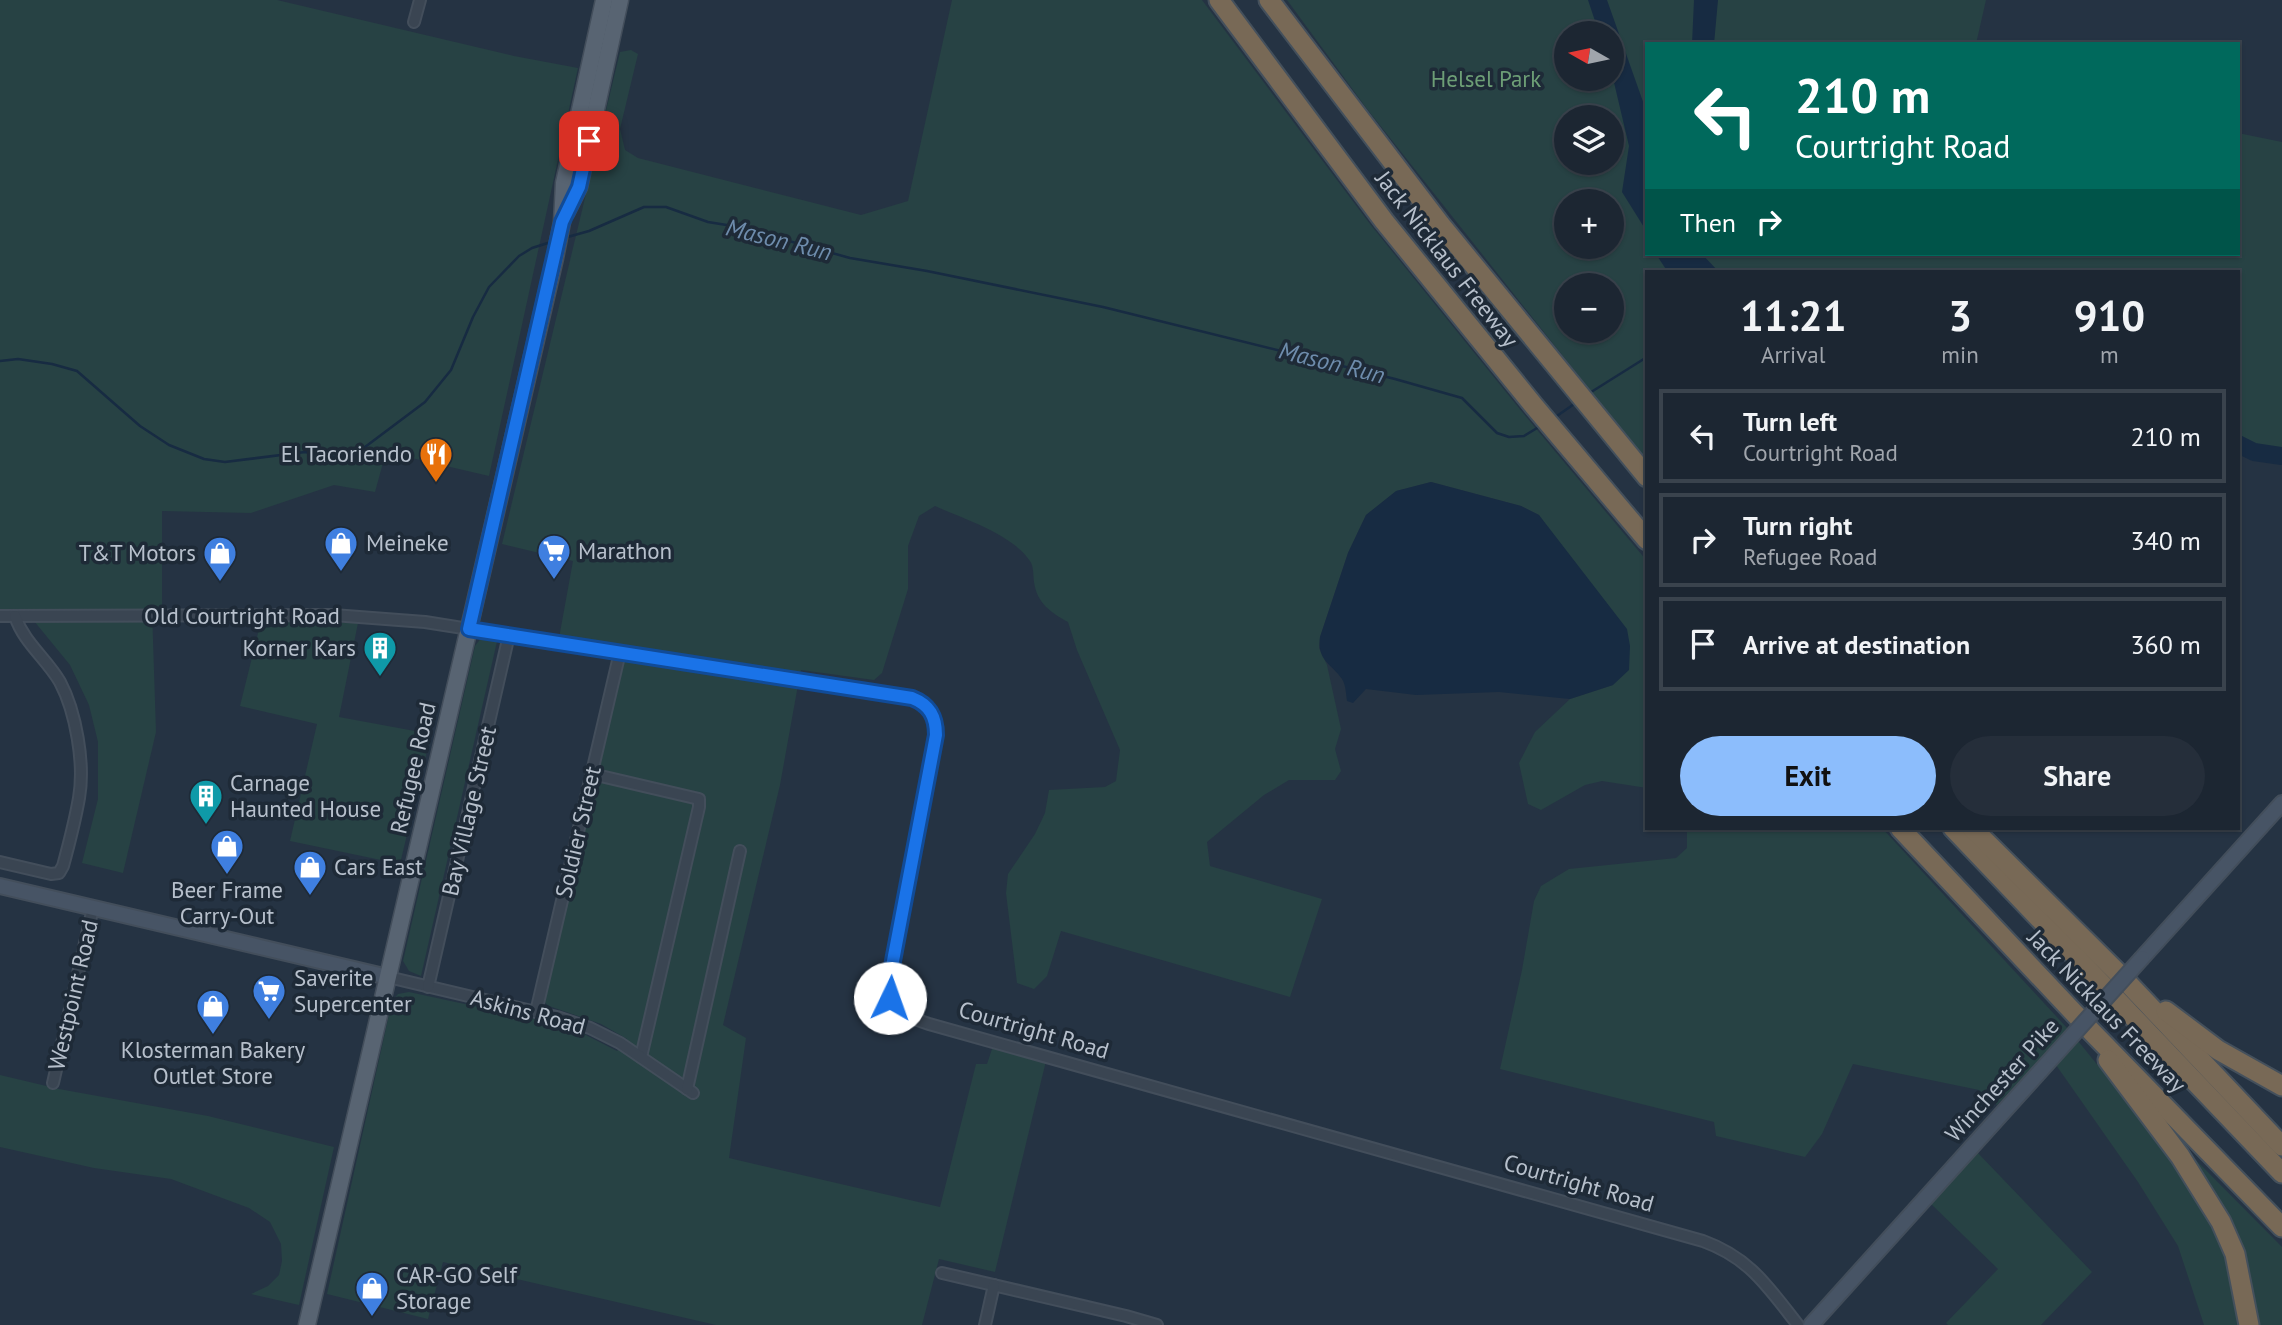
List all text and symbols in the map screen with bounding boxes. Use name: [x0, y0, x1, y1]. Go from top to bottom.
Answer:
north arrow: [1554, 21, 1624, 91]
map controls: [1554, 21, 1624, 343]
text: 210 m: [1795, 63, 1930, 127]
park label: Helsel Park: [1431, 64, 1541, 93]
icon: left: [1680, 70, 1771, 161]
button: layers: [1554, 105, 1624, 175]
pin: [559, 111, 619, 171]
icon: arrive: [570, 122, 608, 160]
text: Courtright Road: [1795, 125, 2011, 167]
street label: Jack Nicklaus Freeway: [1369, 164, 1525, 353]
button: +: [1554, 189, 1624, 259]
icon: right: [1750, 203, 1788, 241]
text: Then: [1680, 206, 1736, 239]
water label: Mason Run: [723, 211, 835, 268]
button: −: [1554, 273, 1624, 343]
text: 11:21: [1740, 288, 1846, 343]
text: 3: [1948, 288, 1972, 343]
text: 910: [2074, 288, 2145, 343]
water label: Mason Run: [1276, 334, 1388, 391]
text: Arrival: [1761, 340, 1825, 369]
text: min: [1941, 340, 1979, 369]
text: m: [2100, 340, 2119, 369]
text: Turn left: [1743, 405, 1837, 438]
icon: left: [1684, 417, 1722, 455]
text: 210 m: [2130, 420, 2201, 453]
restaurant icon: El Tacoriendo: [417, 435, 455, 484]
text: Courtright Road: [1743, 438, 1898, 467]
place label: El Tacoriendo: [281, 439, 412, 468]
text: Turn right: [1743, 509, 1852, 542]
icon: right: [1684, 521, 1722, 559]
shop icon: Meineke: [322, 524, 360, 573]
text: 340 m: [2130, 524, 2201, 557]
place label: Meineke: [366, 528, 449, 557]
supermarket icon: Marathon: [535, 532, 573, 581]
shop icon: T&T Motors: [201, 534, 239, 583]
place label: Marathon: [578, 536, 672, 565]
place label: T&T Motors: [79, 538, 196, 567]
text: Refugee Road: [1743, 542, 1877, 571]
street label: Old Courtright Road: [144, 601, 340, 630]
icon: arrive: [1684, 625, 1722, 663]
text: Arrive at destination: [1743, 628, 1970, 661]
text: 360 m: [2130, 628, 2201, 661]
building icon: Korner Kars: [361, 629, 399, 678]
place label: Korner Kars: [242, 633, 356, 662]
street label: Refugee Road: [383, 699, 442, 837]
street label: Bay Village Street: [435, 723, 502, 899]
button: Exit: [1680, 736, 1936, 816]
button: Share: [1950, 736, 2205, 816]
street label: Soldier Street: [548, 763, 607, 901]
place label: Carnage Haunted House: [230, 768, 381, 823]
building icon: Carnage Haunted House: [187, 777, 225, 826]
shop icon: Beer Frame Carry-Out: [208, 827, 246, 876]
shop icon: Cars East: [291, 848, 329, 897]
place label: Cars East: [334, 852, 423, 881]
place label: Beer Frame Carry-Out: [171, 875, 283, 930]
street label: Westpoint Road: [41, 917, 104, 1073]
street label: Jack Nicklaus Freeway: [2021, 922, 2193, 1099]
position arrow: [853, 961, 927, 1035]
place label: Saverite Supercenter: [294, 963, 412, 1018]
supermarket icon: Saverite Supercenter: [250, 972, 288, 1021]
street label: Askins Road: [468, 982, 589, 1041]
shop icon: Klosterman Bakery Outlet Store: [194, 987, 232, 1036]
street label: Courtright Road: [956, 994, 1113, 1065]
street label: Winchester Pike: [1938, 1012, 2065, 1148]
place label: Klosterman Bakery Outlet Store: [121, 1035, 305, 1090]
street label: Courtright Road: [1501, 1147, 1658, 1218]
place label: CAR-GO Self Storage: [396, 1260, 519, 1315]
shop icon: CAR-GO Self Storage: [353, 1269, 391, 1318]

